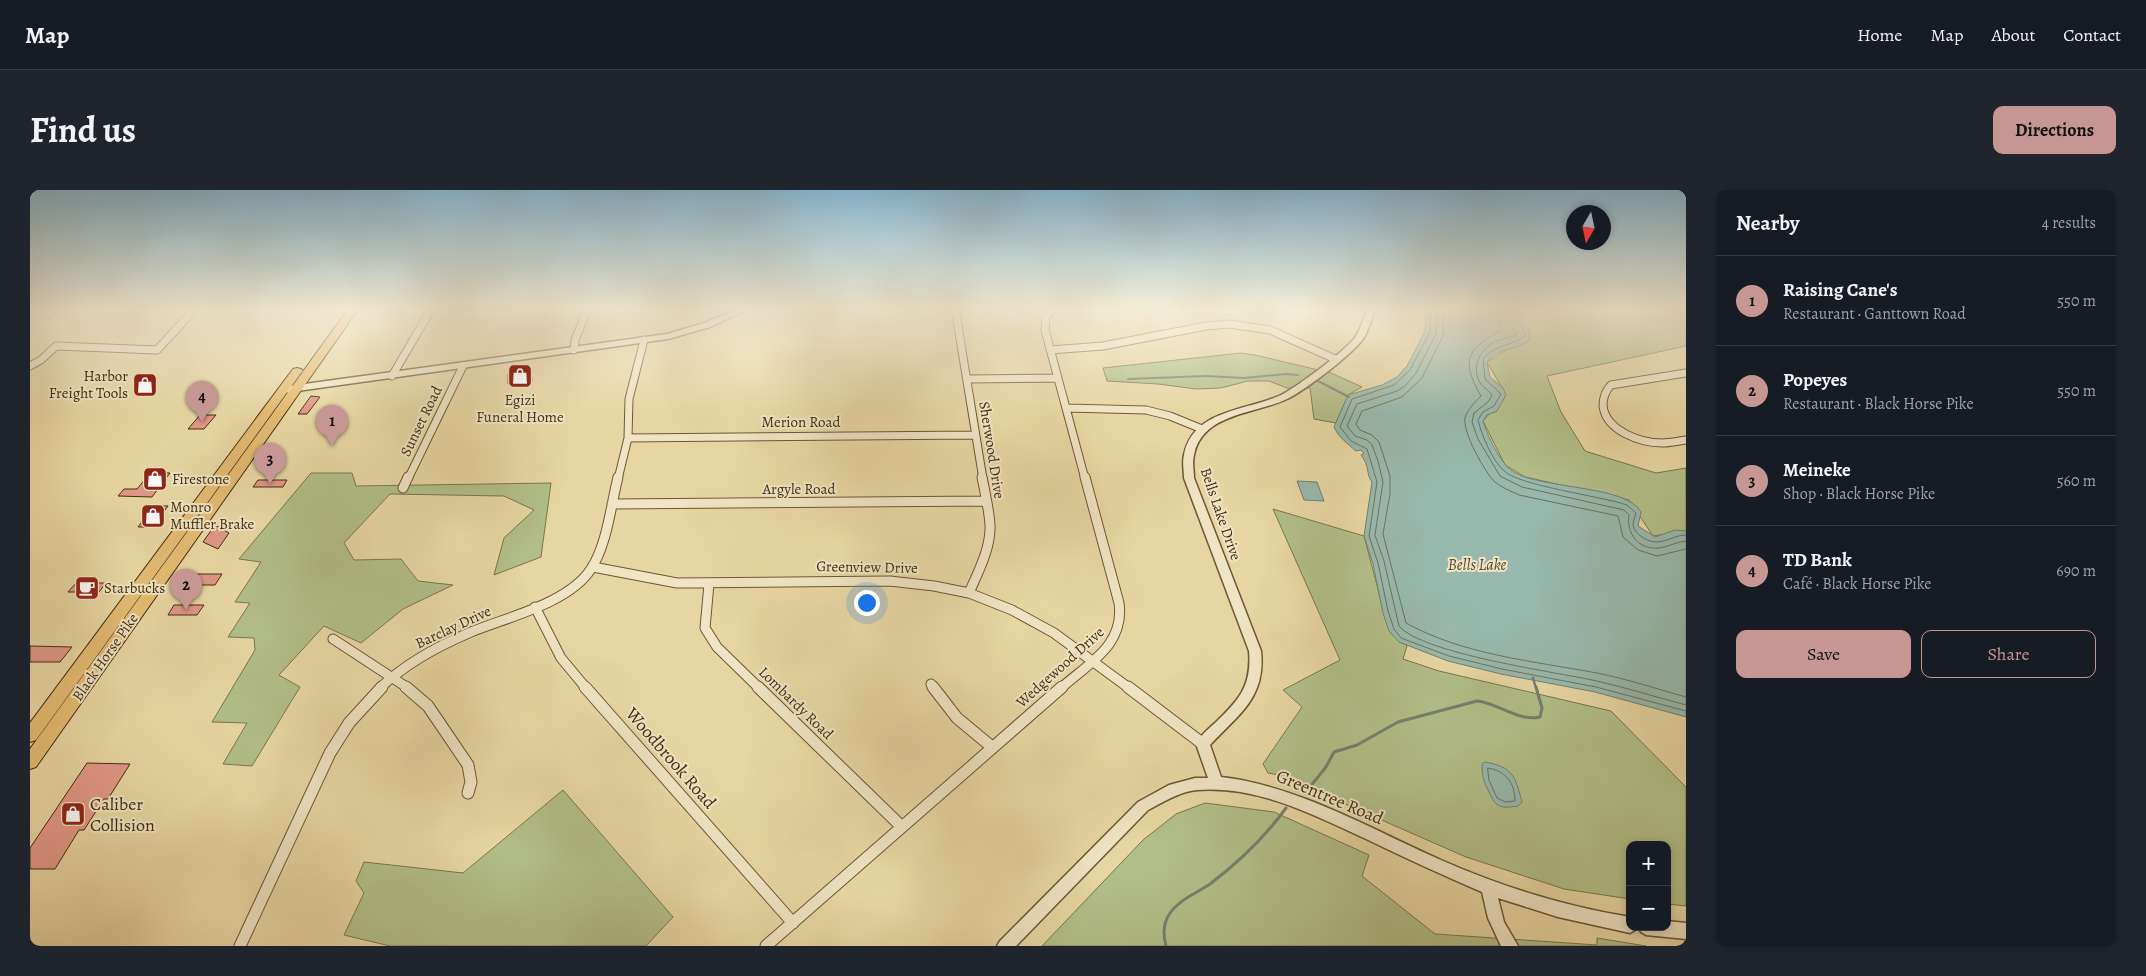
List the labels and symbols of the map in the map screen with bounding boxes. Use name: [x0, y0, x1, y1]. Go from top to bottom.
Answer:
north arrow: [1566, 205, 1611, 250]
shop icon: Egizi Funeral Home: [507, 363, 533, 389]
place label: Harbor Freight Tools: [49, 366, 128, 403]
shop icon: Harbor Freight Tools: [132, 372, 158, 398]
pin: 4: [186, 381, 218, 422]
street label: Sunset Road: [395, 382, 447, 460]
place label: Egizi Funeral Home: [476, 390, 564, 427]
street label: Sherwood Drive: [974, 400, 1010, 500]
pin: 1: [316, 405, 348, 446]
street label: Merion Road: [762, 412, 841, 432]
pin: 3: [254, 443, 286, 484]
street label: Bells Lake Drive: [1196, 465, 1246, 563]
shop icon: Firestone: [142, 466, 168, 492]
place label: Firestone: [172, 469, 230, 489]
street label: Argyle Road: [762, 479, 836, 499]
place label: Monro Muffler Brake: [170, 497, 255, 534]
shop icon: Monro Muffler Brake: [140, 503, 166, 529]
water label: Bells Lake: [1448, 554, 1507, 576]
street label: Greenview Drive: [816, 556, 918, 578]
pin: 2: [170, 569, 202, 610]
cafe icon: Starbucks: [74, 575, 100, 601]
place label: Starbucks: [104, 578, 165, 598]
your location: [854, 590, 880, 616]
street label: Barclay Drive: [412, 601, 494, 653]
street label: Black Horse Pike: [67, 609, 143, 705]
street label: Wedgewood Drive: [1011, 622, 1108, 713]
street label: Lombardy Road: [754, 662, 838, 744]
street label: Woodbrook Road: [620, 702, 722, 814]
street label: Greentree Road: [1273, 764, 1388, 830]
place label: Caliber Collision: [90, 792, 155, 837]
shop icon: Caliber Collision: [60, 801, 86, 827]

